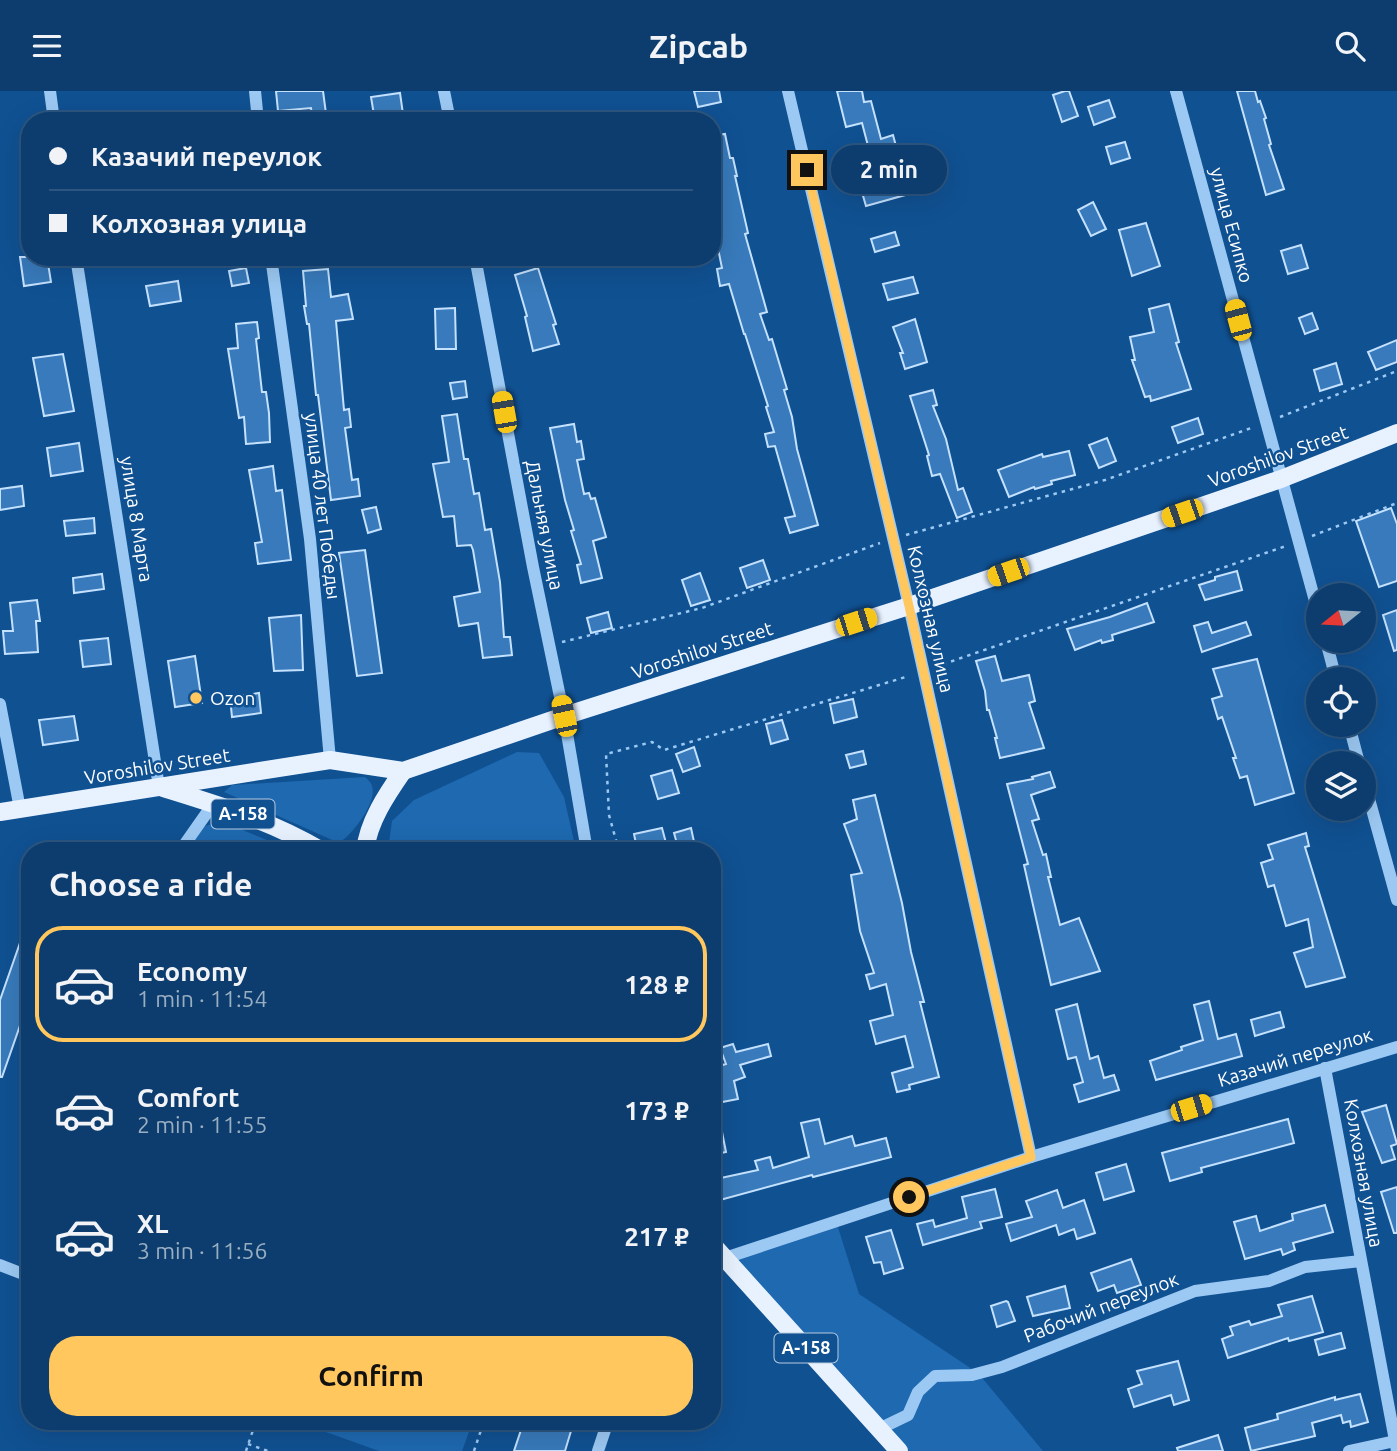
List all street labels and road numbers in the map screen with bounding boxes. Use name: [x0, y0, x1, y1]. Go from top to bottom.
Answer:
street label: улица Есипко: [1206, 165, 1258, 285]
street label: улица 40 лет Победы: [301, 412, 345, 600]
street label: Voroshilov Street: [1205, 420, 1351, 492]
street label: улица 8 Марта: [116, 455, 158, 583]
street label: Дальняя улица: [522, 458, 568, 592]
street label: Колхозная улица: [903, 543, 959, 695]
street label: Voroshilov Street: [629, 617, 776, 683]
street label: Voroshilov Street: [83, 744, 232, 788]
road number: А-158: [212, 799, 274, 829]
street label: Казачий переулок: [1215, 1023, 1375, 1091]
street label: Колхозная улица: [1340, 1097, 1388, 1249]
street label: Рабочий переулок: [1021, 1267, 1182, 1347]
road number: А-158: [774, 1333, 838, 1363]

